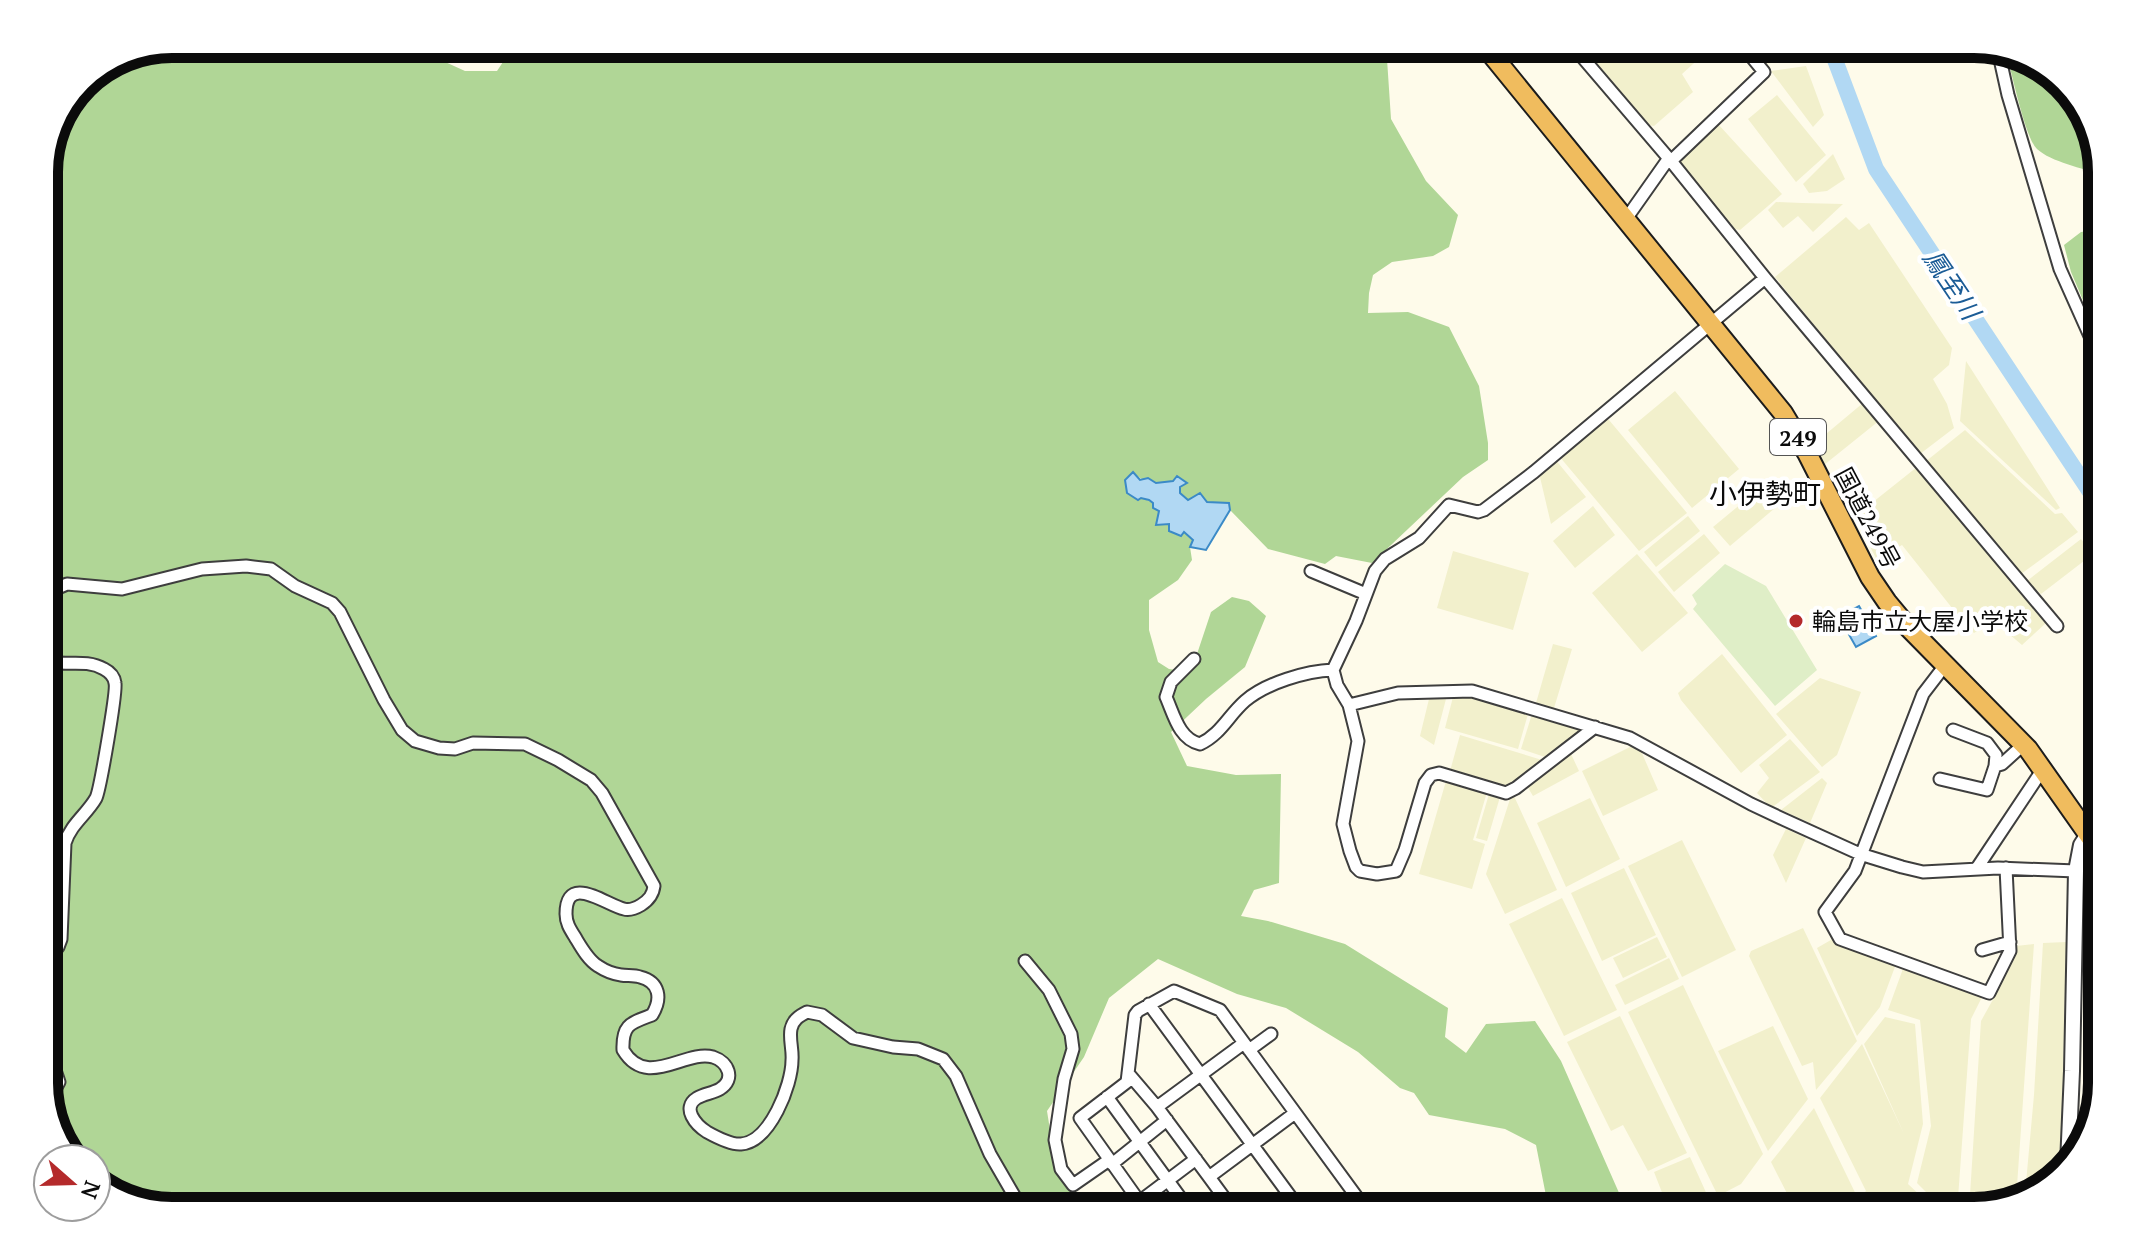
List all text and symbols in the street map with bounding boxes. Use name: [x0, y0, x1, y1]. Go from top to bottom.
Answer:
water label: 鳳至川: [1916, 242, 1990, 328]
road number: 249: [1770, 419, 1826, 455]
street label: 国道249号: [1828, 462, 1908, 574]
district label: 小伊勢町: [1709, 475, 1821, 512]
place label: 輪島市立大屋小学校: [1812, 605, 2028, 637]
marker: 輪島市立大屋小学校: [1787, 612, 1805, 630]
north arrow: [32, 1143, 112, 1223]
text: N: [75, 1177, 108, 1203]

